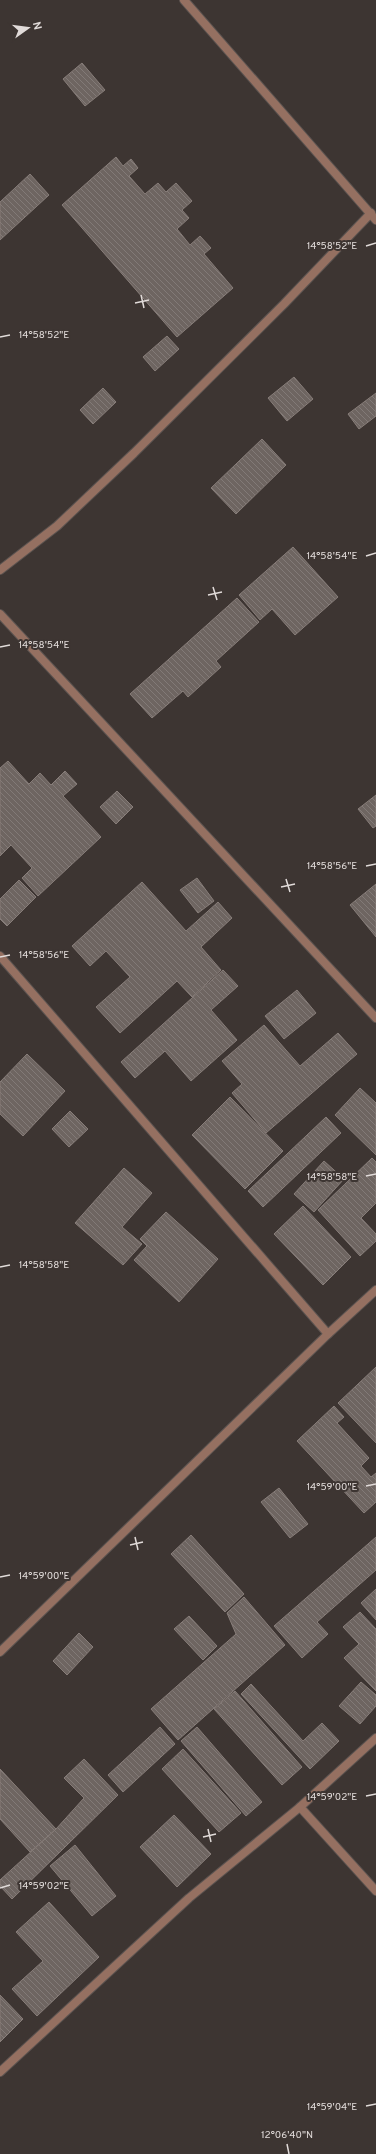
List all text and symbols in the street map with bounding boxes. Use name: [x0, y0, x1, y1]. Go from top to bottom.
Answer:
north arrow: [8, 8, 48, 48]
text: N: [29, 20, 44, 31]
text: 14°58'52"E: [307, 240, 357, 253]
text: 14°58'52"E: [19, 329, 69, 342]
text: 14°58'54"E: [307, 550, 357, 563]
text: 14°58'54"E: [19, 639, 69, 652]
text: 14°58'56"E: [307, 860, 357, 873]
text: 14°58'56"E: [19, 949, 69, 962]
text: 14°58'58"E: [307, 1171, 357, 1184]
text: 14°58'58"E: [19, 1259, 69, 1272]
text: 14°59'00"E: [307, 1481, 357, 1494]
text: 14°59'00"E: [19, 1570, 69, 1583]
text: 14°59'02"E: [307, 1791, 357, 1804]
text: 14°59'02"E: [19, 1880, 69, 1893]
text: 14°59'04"E: [307, 2101, 357, 2114]
text: 12°06'40"N: [261, 2129, 313, 2142]

